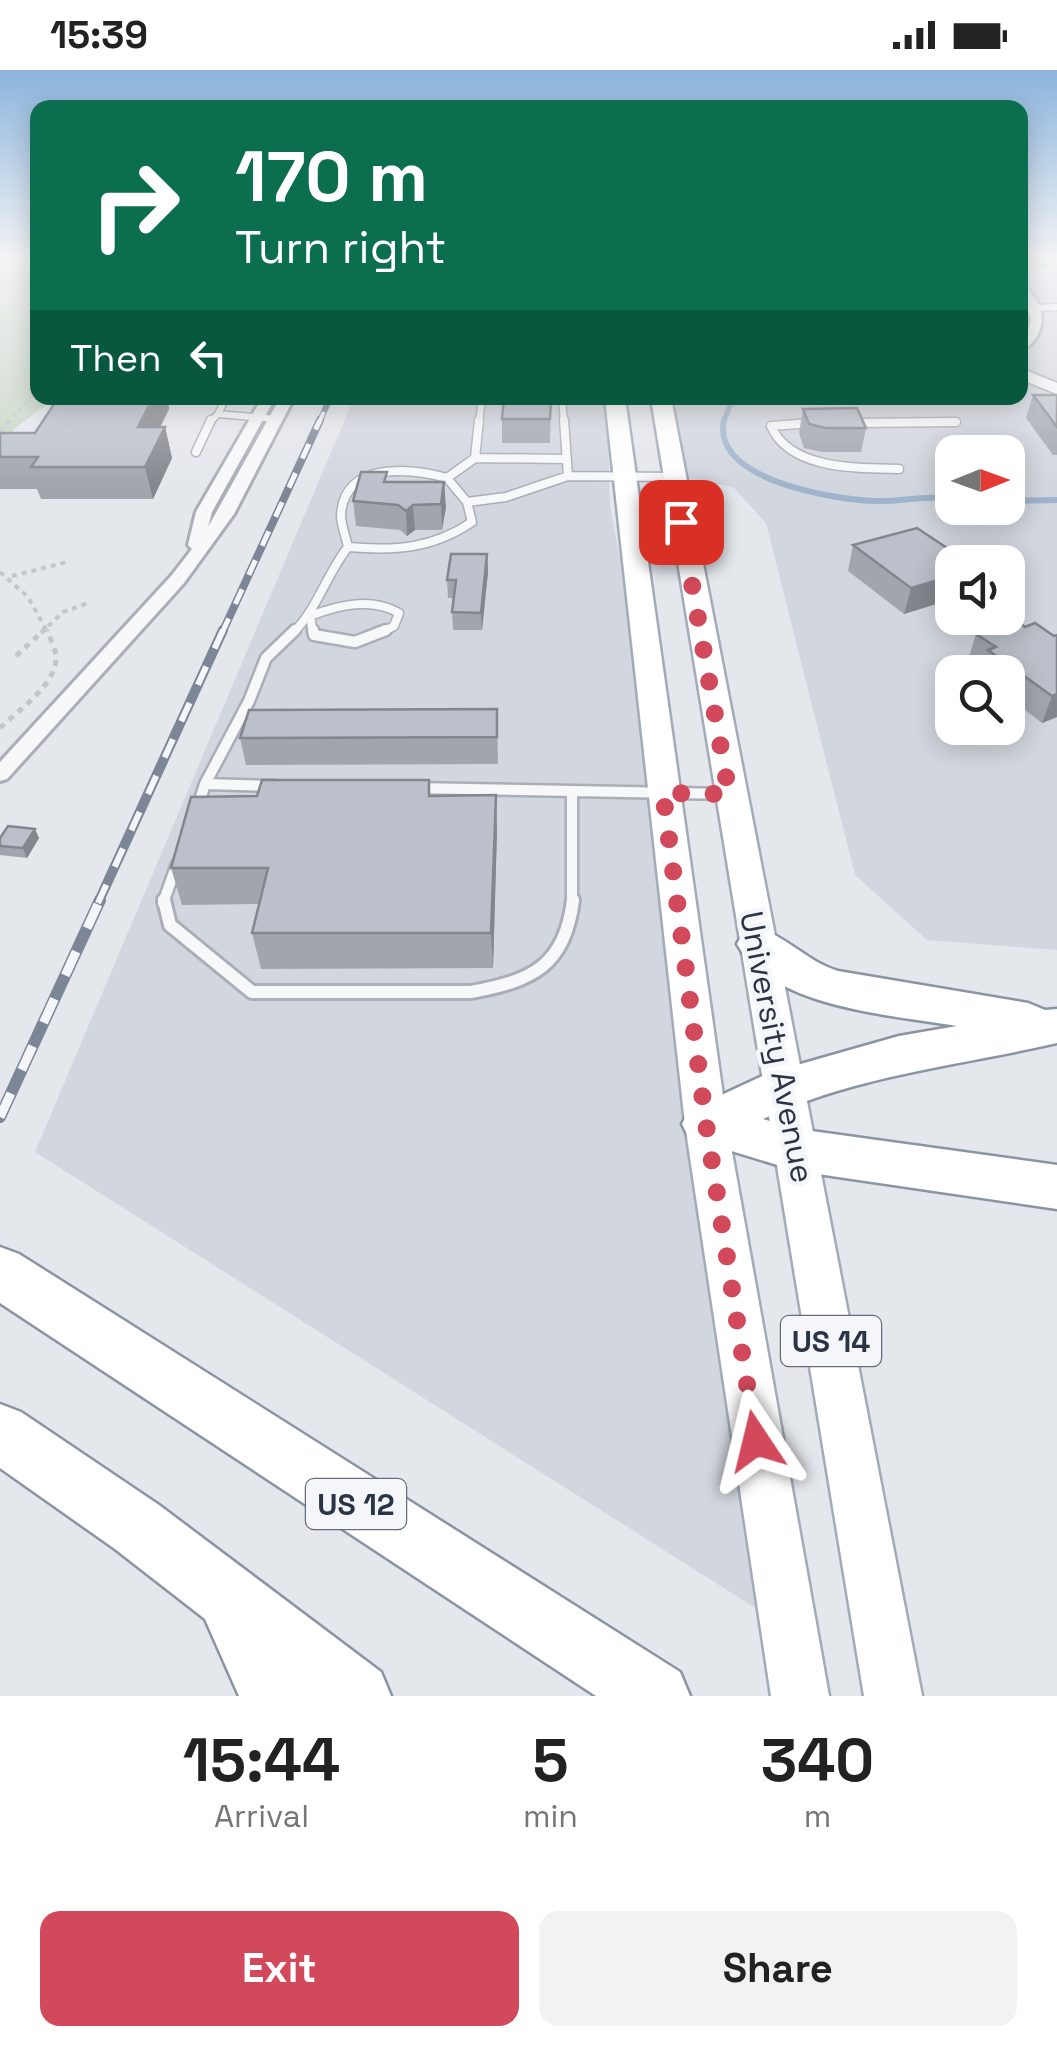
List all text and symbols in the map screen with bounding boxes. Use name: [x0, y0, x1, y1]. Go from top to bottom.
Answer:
text: 15:39: [50, 11, 148, 59]
text: 170 m: [235, 132, 428, 221]
icon: right: [70, 140, 200, 270]
text: Turn right: [235, 219, 446, 276]
icon: left: [181, 330, 236, 385]
text: Then: [70, 334, 161, 382]
north arrow: [935, 435, 1025, 525]
map controls: [935, 435, 1025, 745]
pin: [639, 480, 724, 565]
icon: arrive: [654, 495, 709, 550]
button: sound: [935, 545, 1025, 635]
button: search: [935, 655, 1025, 745]
street label: University Avenue: [731, 908, 823, 1186]
road number: US 14: [781, 1316, 881, 1366]
position arrow: [704, 1389, 808, 1493]
road number: US 12: [306, 1479, 406, 1529]
text: 15:44: [183, 1722, 340, 1799]
text: 5: [532, 1722, 568, 1799]
text: 340: [761, 1722, 874, 1799]
text: Arrival: [214, 1796, 309, 1836]
text: min: [523, 1796, 578, 1836]
text: m: [804, 1796, 831, 1836]
button: Exit: [40, 1911, 519, 2026]
button: Share: [539, 1911, 1017, 2026]

